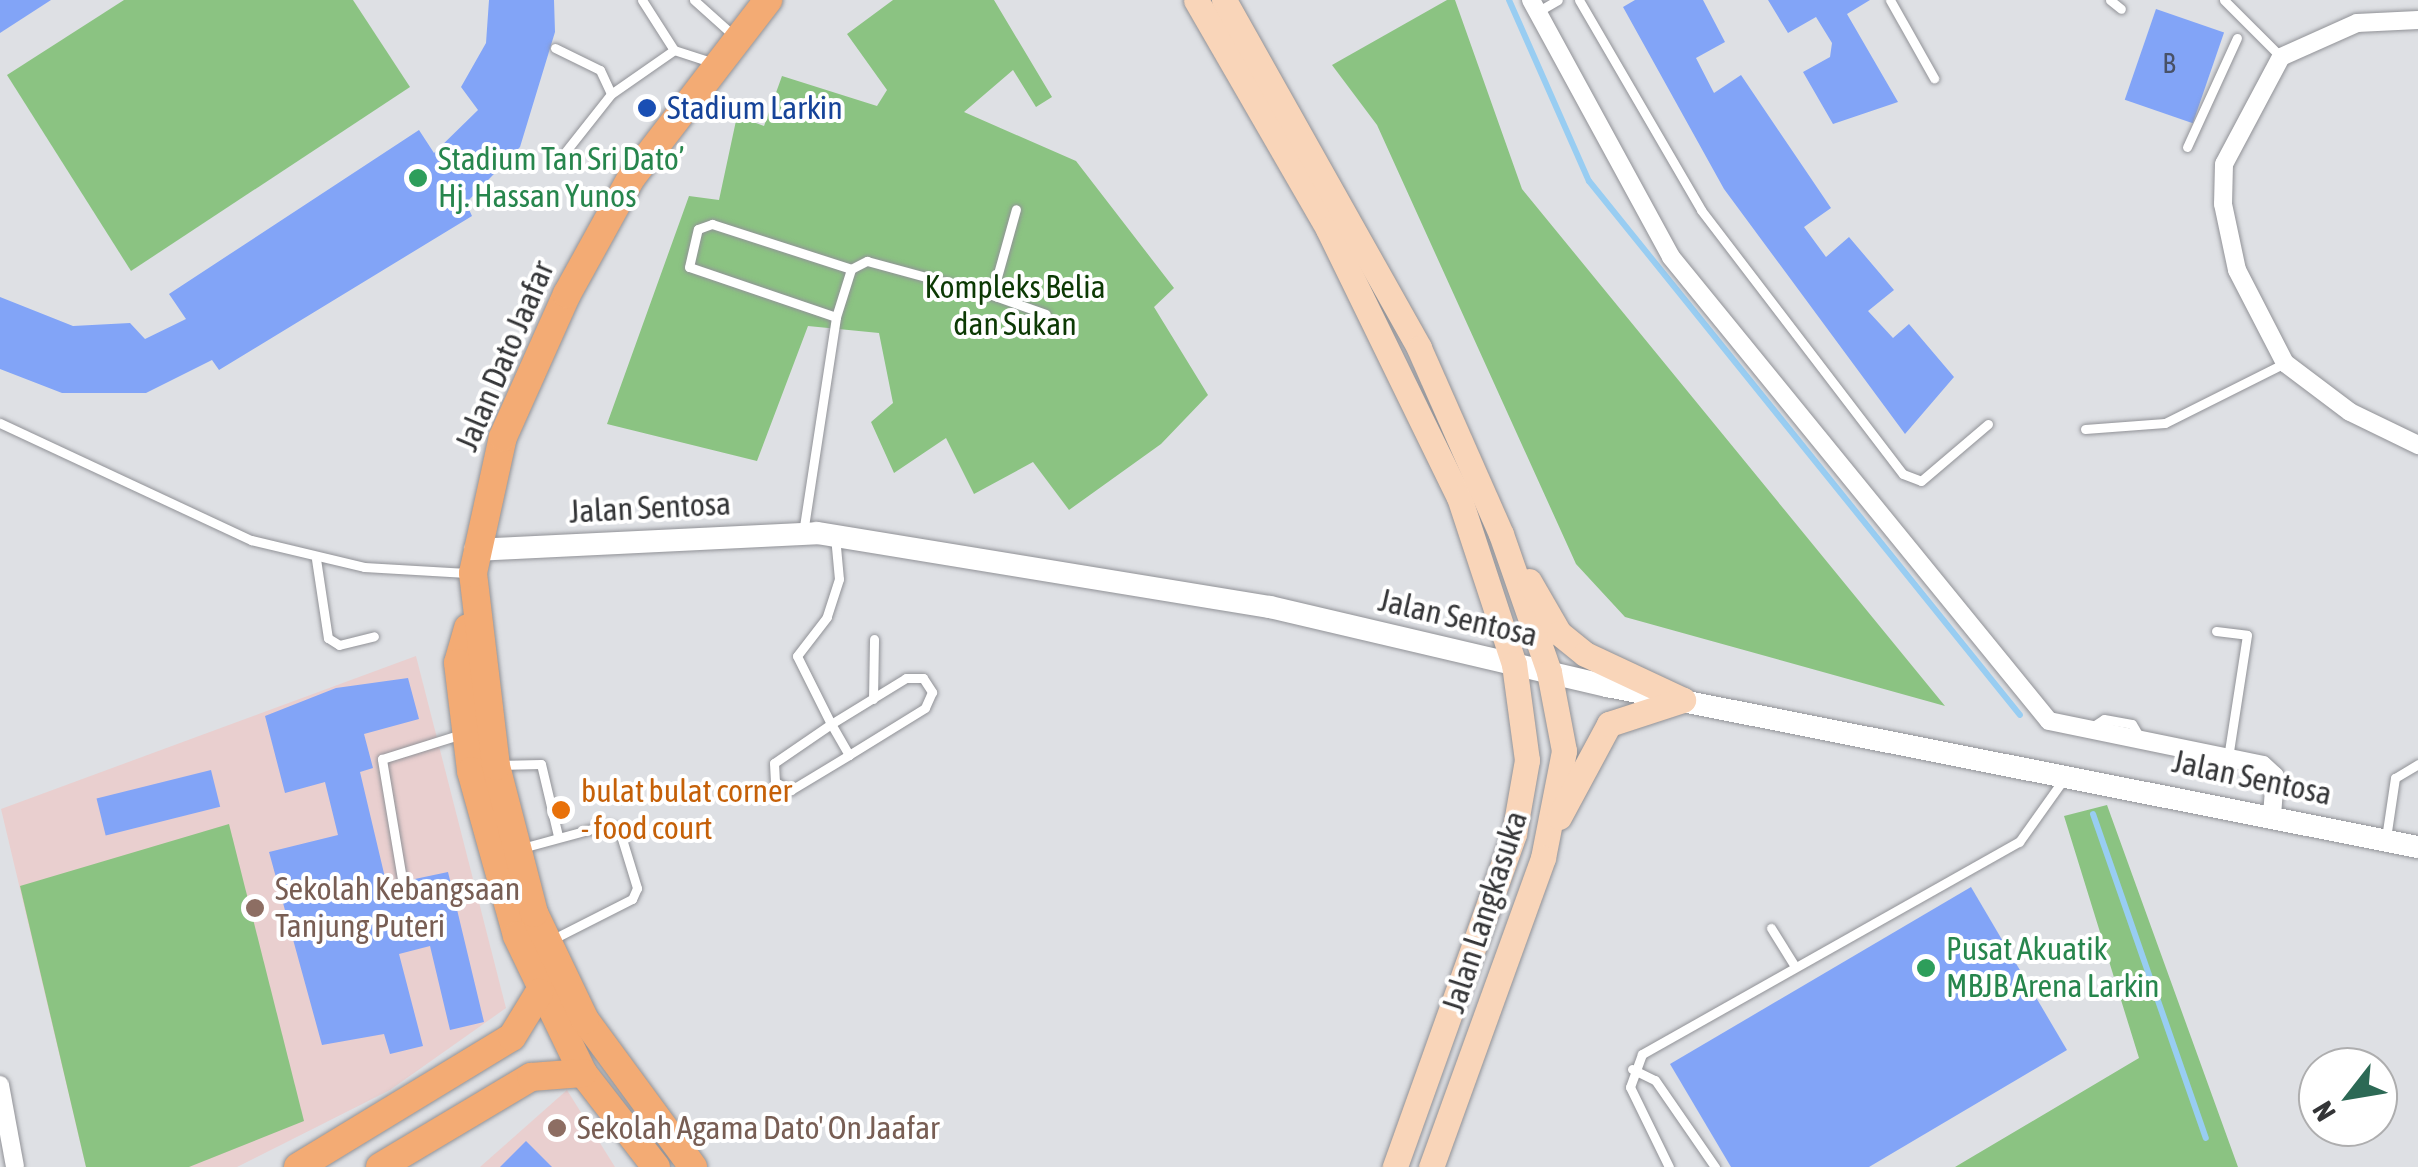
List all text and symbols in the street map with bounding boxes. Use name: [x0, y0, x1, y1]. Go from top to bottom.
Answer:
house number: B: [2162, 46, 2176, 80]
place label: Stadium Larkin: [667, 89, 843, 127]
marker: Stadium Larkin: [636, 97, 658, 119]
place label: Stadium Tan Sri Dato’ Hj. Hassan Yunos: [438, 141, 684, 216]
marker: Stadium Tan Sri Dato’ Hj. Hassan Yunos: [407, 167, 429, 189]
street label: Jalan Dato Jaafar: [448, 255, 562, 457]
park label: Kompleks Belia dan Sukan: [924, 269, 1106, 344]
street label: Jalan Sentosa: [568, 485, 732, 531]
street label: Jalan Sentosa: [1375, 581, 1541, 655]
street label: Jalan Sentosa: [2169, 742, 2335, 814]
place label: bulat bulat corner - food court: [581, 773, 792, 848]
marker: bulat bulat corner - food court: [550, 799, 572, 821]
street label: Jalan Langkasuka: [1434, 806, 1536, 1018]
place label: Sekolah Kebangsaan Tanjung Puteri: [275, 871, 520, 946]
marker: Sekolah Kebangsaan Tanjung Puteri: [244, 897, 266, 919]
place label: Pusat Akuatik MBJB Arena Larkin: [1946, 931, 2160, 1006]
marker: Pusat Akuatik MBJB Arena Larkin: [1915, 957, 1937, 979]
north arrow: [2298, 1047, 2398, 1147]
text: N: [2306, 1096, 2342, 1127]
place label: Sekolah Agama Dato' On Jaafar: [577, 1109, 940, 1147]
marker: Sekolah Agama Dato' On Jaafar: [546, 1117, 568, 1139]

